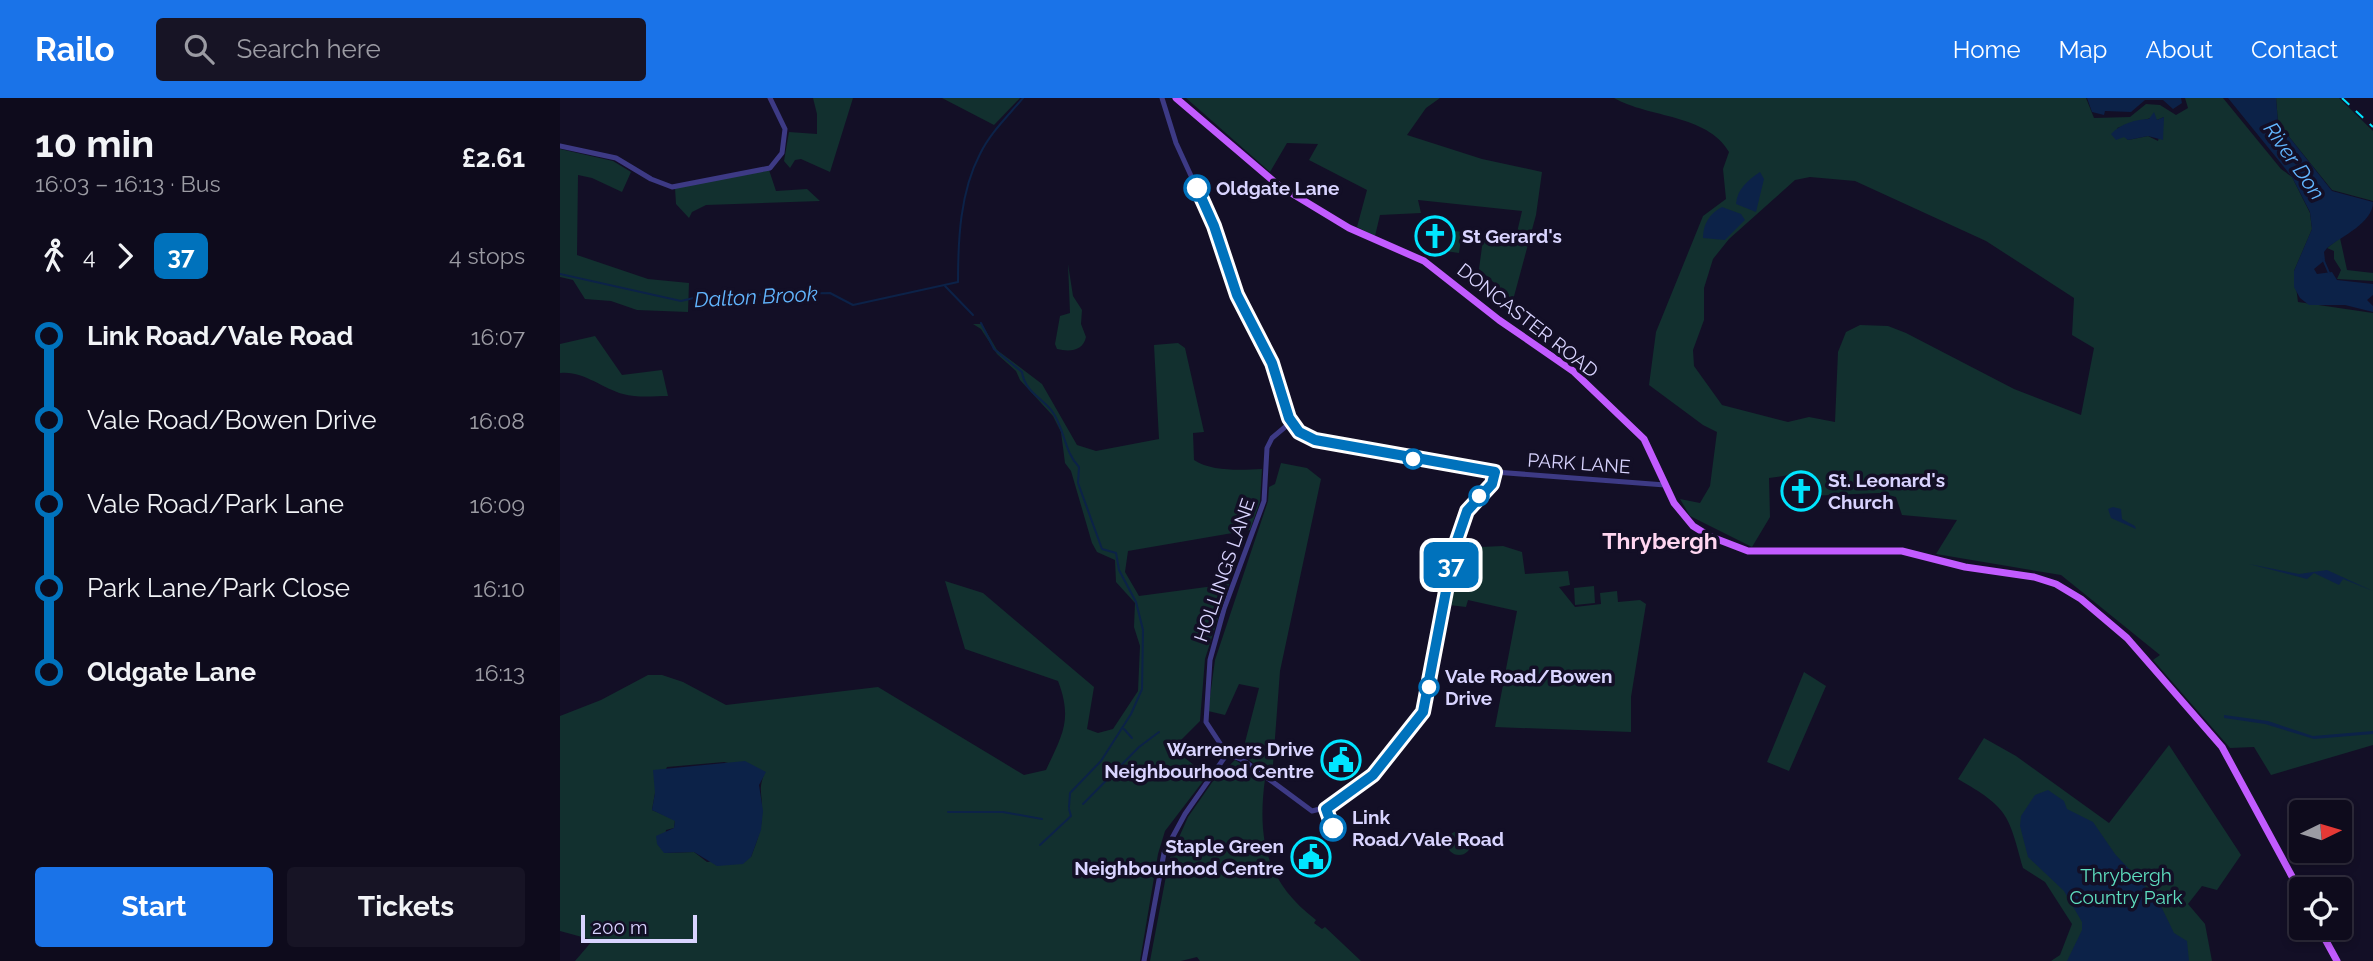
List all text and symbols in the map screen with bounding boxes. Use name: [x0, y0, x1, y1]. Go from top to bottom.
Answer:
search box: [156, 18, 646, 81]
text: Railo: [35, 30, 114, 69]
icon: search: [180, 30, 218, 68]
text: Search here: [236, 34, 381, 64]
text: Home: [1953, 35, 2021, 64]
text: Map: [2059, 35, 2107, 64]
text: About: [2145, 35, 2213, 64]
text: Contact: [2251, 35, 2338, 64]
water label: River Don: [2259, 117, 2330, 204]
text: 10 min: [35, 121, 154, 166]
text: £2.61: [462, 143, 525, 173]
text: 16:03 – 16:13 · Bus: [35, 170, 221, 197]
marker: Oldgate Lane: [1184, 175, 1210, 201]
place label: Oldgate Lane: [1216, 177, 1339, 199]
church icon: St Gerard's: [1414, 215, 1456, 257]
place label: St Gerard's: [1462, 225, 1562, 247]
icon: walk: [35, 237, 73, 275]
icon: forward: [106, 237, 144, 275]
text: 37: [168, 241, 194, 270]
text: 4: [83, 242, 96, 269]
text: 4 stops: [449, 242, 525, 269]
street label: DONCASTER ROAD: [1453, 258, 1603, 382]
water label: Dalton Brook: [694, 281, 818, 312]
text: Link Road/Vale Road: [87, 321, 353, 351]
text: 16:07: [471, 323, 525, 350]
text: Vale Road/Bowen Drive: [87, 405, 377, 435]
text: 16:08: [469, 407, 525, 434]
street label: PARK LANE: [1527, 448, 1631, 478]
unlabelled marker: [1403, 449, 1423, 469]
place label: St. Leonard's Church: [1828, 469, 1945, 513]
church icon: St. Leonard's Church: [1780, 470, 1822, 512]
unlabelled marker: [1469, 486, 1489, 506]
text: Vale Road/Park Lane: [87, 489, 344, 519]
text: 16:09: [469, 491, 525, 518]
street label: HOLLINGS LANE: [1189, 496, 1259, 644]
district label: Thrybergh: [1602, 527, 1718, 554]
line badge: 37: [1420, 542, 1482, 588]
text: 37: [1438, 550, 1464, 579]
text: Park Lane/Park Close: [87, 573, 350, 603]
text: 16:10: [473, 575, 525, 602]
text: Oldgate Lane: [87, 657, 256, 687]
text: 16:13: [475, 659, 525, 686]
place label: Vale Road/Bowen Drive: [1445, 665, 1612, 709]
marker: Vale Road/Bowen Drive: [1419, 677, 1439, 697]
place label: Warreners Drive Neighbourhood Centre: [1104, 738, 1314, 782]
public building icon: Warreners Drive Neighbourhood Centre: [1320, 739, 1362, 781]
north arrow: [2289, 800, 2352, 863]
map controls: [2289, 800, 2352, 940]
place label: Link Road/Vale Road: [1352, 806, 1504, 850]
marker: Link Road/Vale Road: [1320, 815, 1346, 841]
place label: Staple Green Neighbourhood Centre: [1074, 835, 1284, 879]
public building icon: Staple Green Neighbourhood Centre: [1290, 836, 1332, 878]
park label: Thrybergh Country Park: [2069, 864, 2183, 908]
button: Start: [35, 867, 273, 947]
button: Tickets: [287, 867, 525, 947]
button: locate: [2289, 877, 2352, 940]
scale bar: [581, 912, 696, 944]
text: 200 m: [592, 916, 647, 938]

